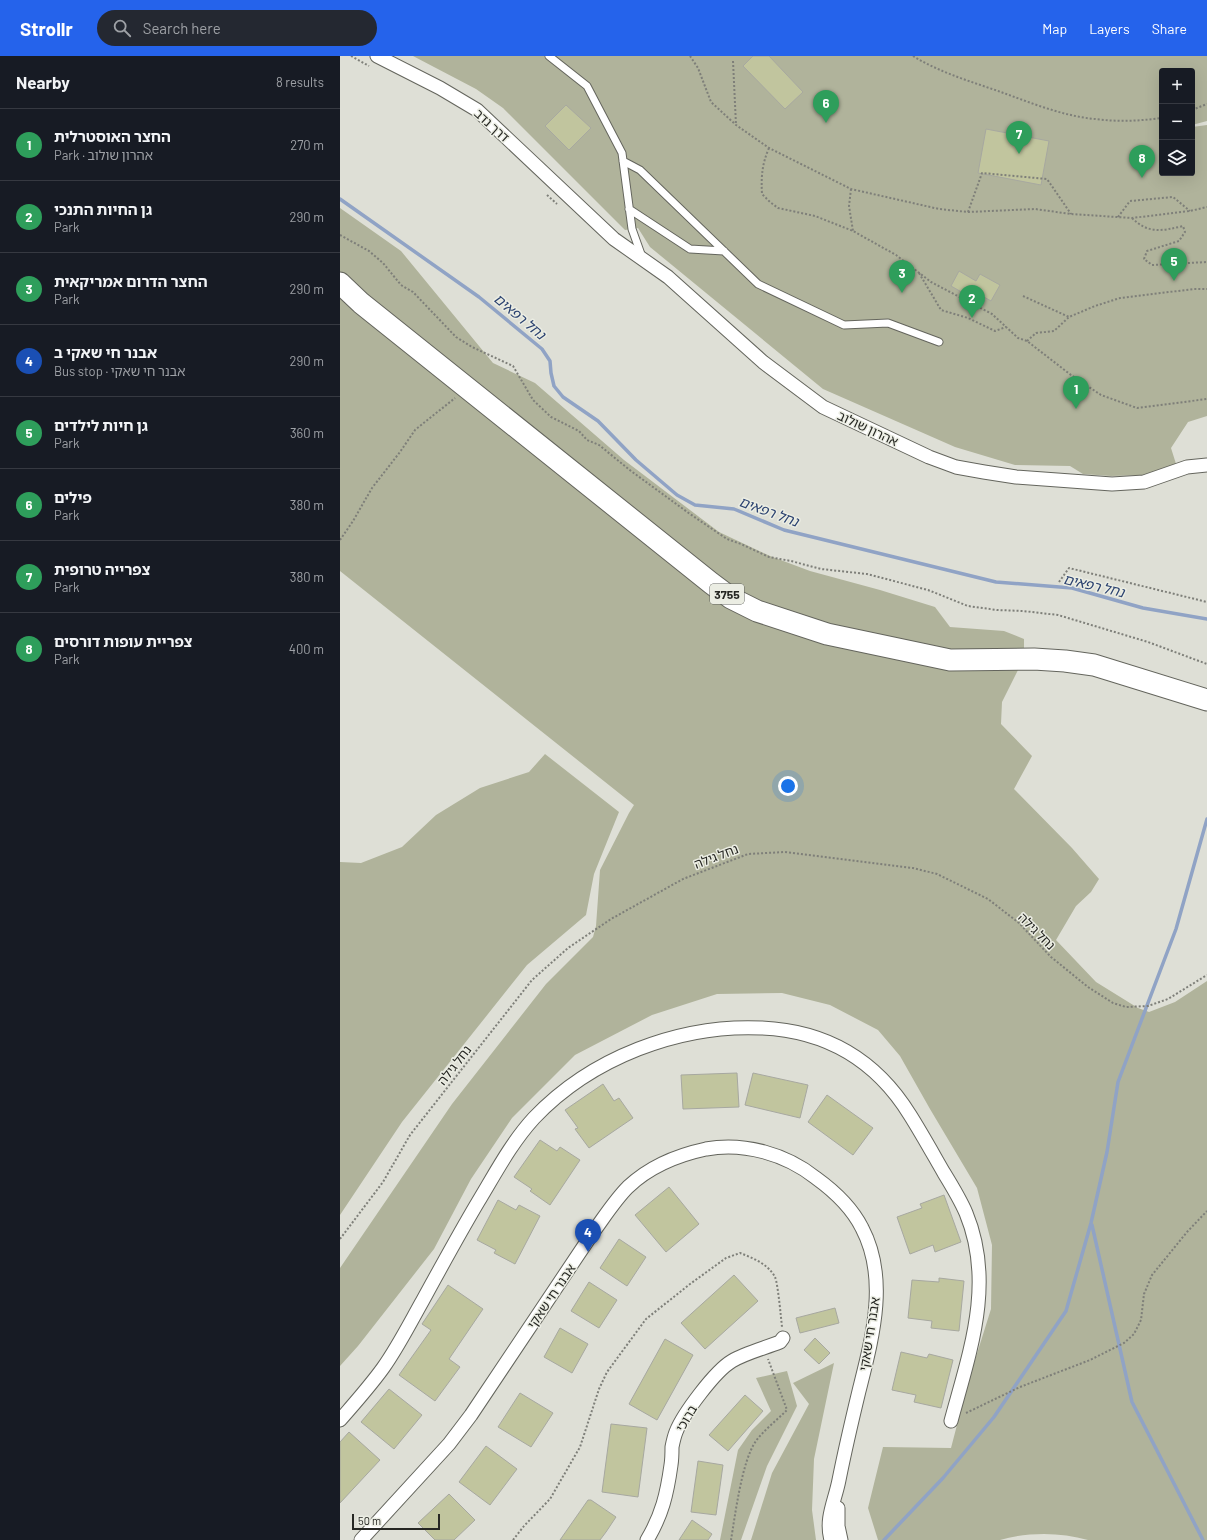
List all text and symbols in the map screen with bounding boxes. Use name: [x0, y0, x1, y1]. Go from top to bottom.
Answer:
search box: [97, 10, 377, 46]
text: Strollr: [20, 17, 73, 40]
icon: search: [111, 17, 133, 39]
text: Search here: [143, 19, 221, 37]
text: Map: [1042, 20, 1067, 37]
text: Layers: [1089, 20, 1130, 37]
text: Share: [1152, 20, 1187, 37]
map controls: [1159, 68, 1195, 176]
button: +: [1159, 68, 1195, 104]
text: Nearby: [16, 72, 70, 92]
text: 8 results: [276, 74, 324, 90]
pin: 6: [813, 90, 839, 123]
button: −: [1159, 104, 1195, 140]
street label: דרך נדב: [471, 105, 513, 145]
pin: 7: [1006, 121, 1032, 154]
text: החצר האוסטרלית: [54, 127, 171, 145]
text: 1: [27, 137, 31, 153]
text: 270 m: [290, 137, 324, 153]
button: layers: [1159, 140, 1195, 176]
pin: 8: [1129, 145, 1155, 178]
text: Park · אהרון שולוב: [54, 147, 153, 163]
text: גן החיות התנכי: [54, 200, 152, 218]
text: 2: [25, 209, 33, 225]
text: 290 m: [290, 209, 324, 225]
text: Park: [54, 219, 80, 235]
pin: 5: [1161, 248, 1187, 281]
pin: 3: [889, 260, 915, 293]
text: החצר הדרום אמריקאית: [54, 272, 208, 290]
text: 3: [25, 281, 33, 297]
text: 290 m: [290, 281, 324, 297]
pin: 2: [959, 285, 985, 318]
water label: נחל רפאים: [491, 290, 551, 344]
text: Park: [54, 291, 80, 307]
text: אבנר חי שאקי ב: [54, 343, 157, 361]
text: 4: [25, 353, 33, 369]
text: 290 m: [290, 353, 324, 369]
text: Bus stop · אבנר חי שאקי: [54, 363, 185, 379]
pin: 1: [1063, 376, 1089, 409]
street label: אהרון שולוב: [835, 407, 901, 449]
text: גן חיות לילדים: [54, 416, 148, 434]
text: 5: [25, 425, 33, 441]
text: 360 m: [290, 425, 324, 441]
text: Park: [54, 435, 80, 451]
text: פילים: [54, 488, 92, 506]
water label: נחל רפאים: [737, 492, 803, 530]
text: 6: [26, 497, 32, 513]
text: 380 m: [290, 497, 324, 513]
text: Park: [54, 507, 80, 523]
text: צפרייה טרופית: [54, 560, 150, 578]
text: 7: [26, 569, 32, 585]
text: 380 m: [290, 569, 324, 585]
water label: נחל רפאים: [1062, 570, 1128, 601]
text: Park: [54, 579, 80, 595]
road number: 3755: [710, 584, 744, 604]
text: צפריית עופות דורסים: [54, 632, 192, 650]
text: 8: [25, 641, 33, 657]
text: 400 m: [289, 641, 324, 657]
text: Park: [54, 651, 80, 667]
your location: [778, 776, 798, 796]
street label: נחל גילה: [692, 840, 740, 872]
street label: נחל גילה: [1015, 909, 1059, 953]
street label: נחל גילה: [433, 1042, 475, 1088]
pin: 4: [575, 1219, 601, 1252]
street label: אבנר חי שאקי: [524, 1261, 578, 1331]
street label: אבנר חי שאקי: [855, 1296, 883, 1372]
street label: ברוכי: [672, 1402, 700, 1434]
scale bar: [352, 1512, 440, 1531]
text: 50 m: [358, 1514, 381, 1527]

